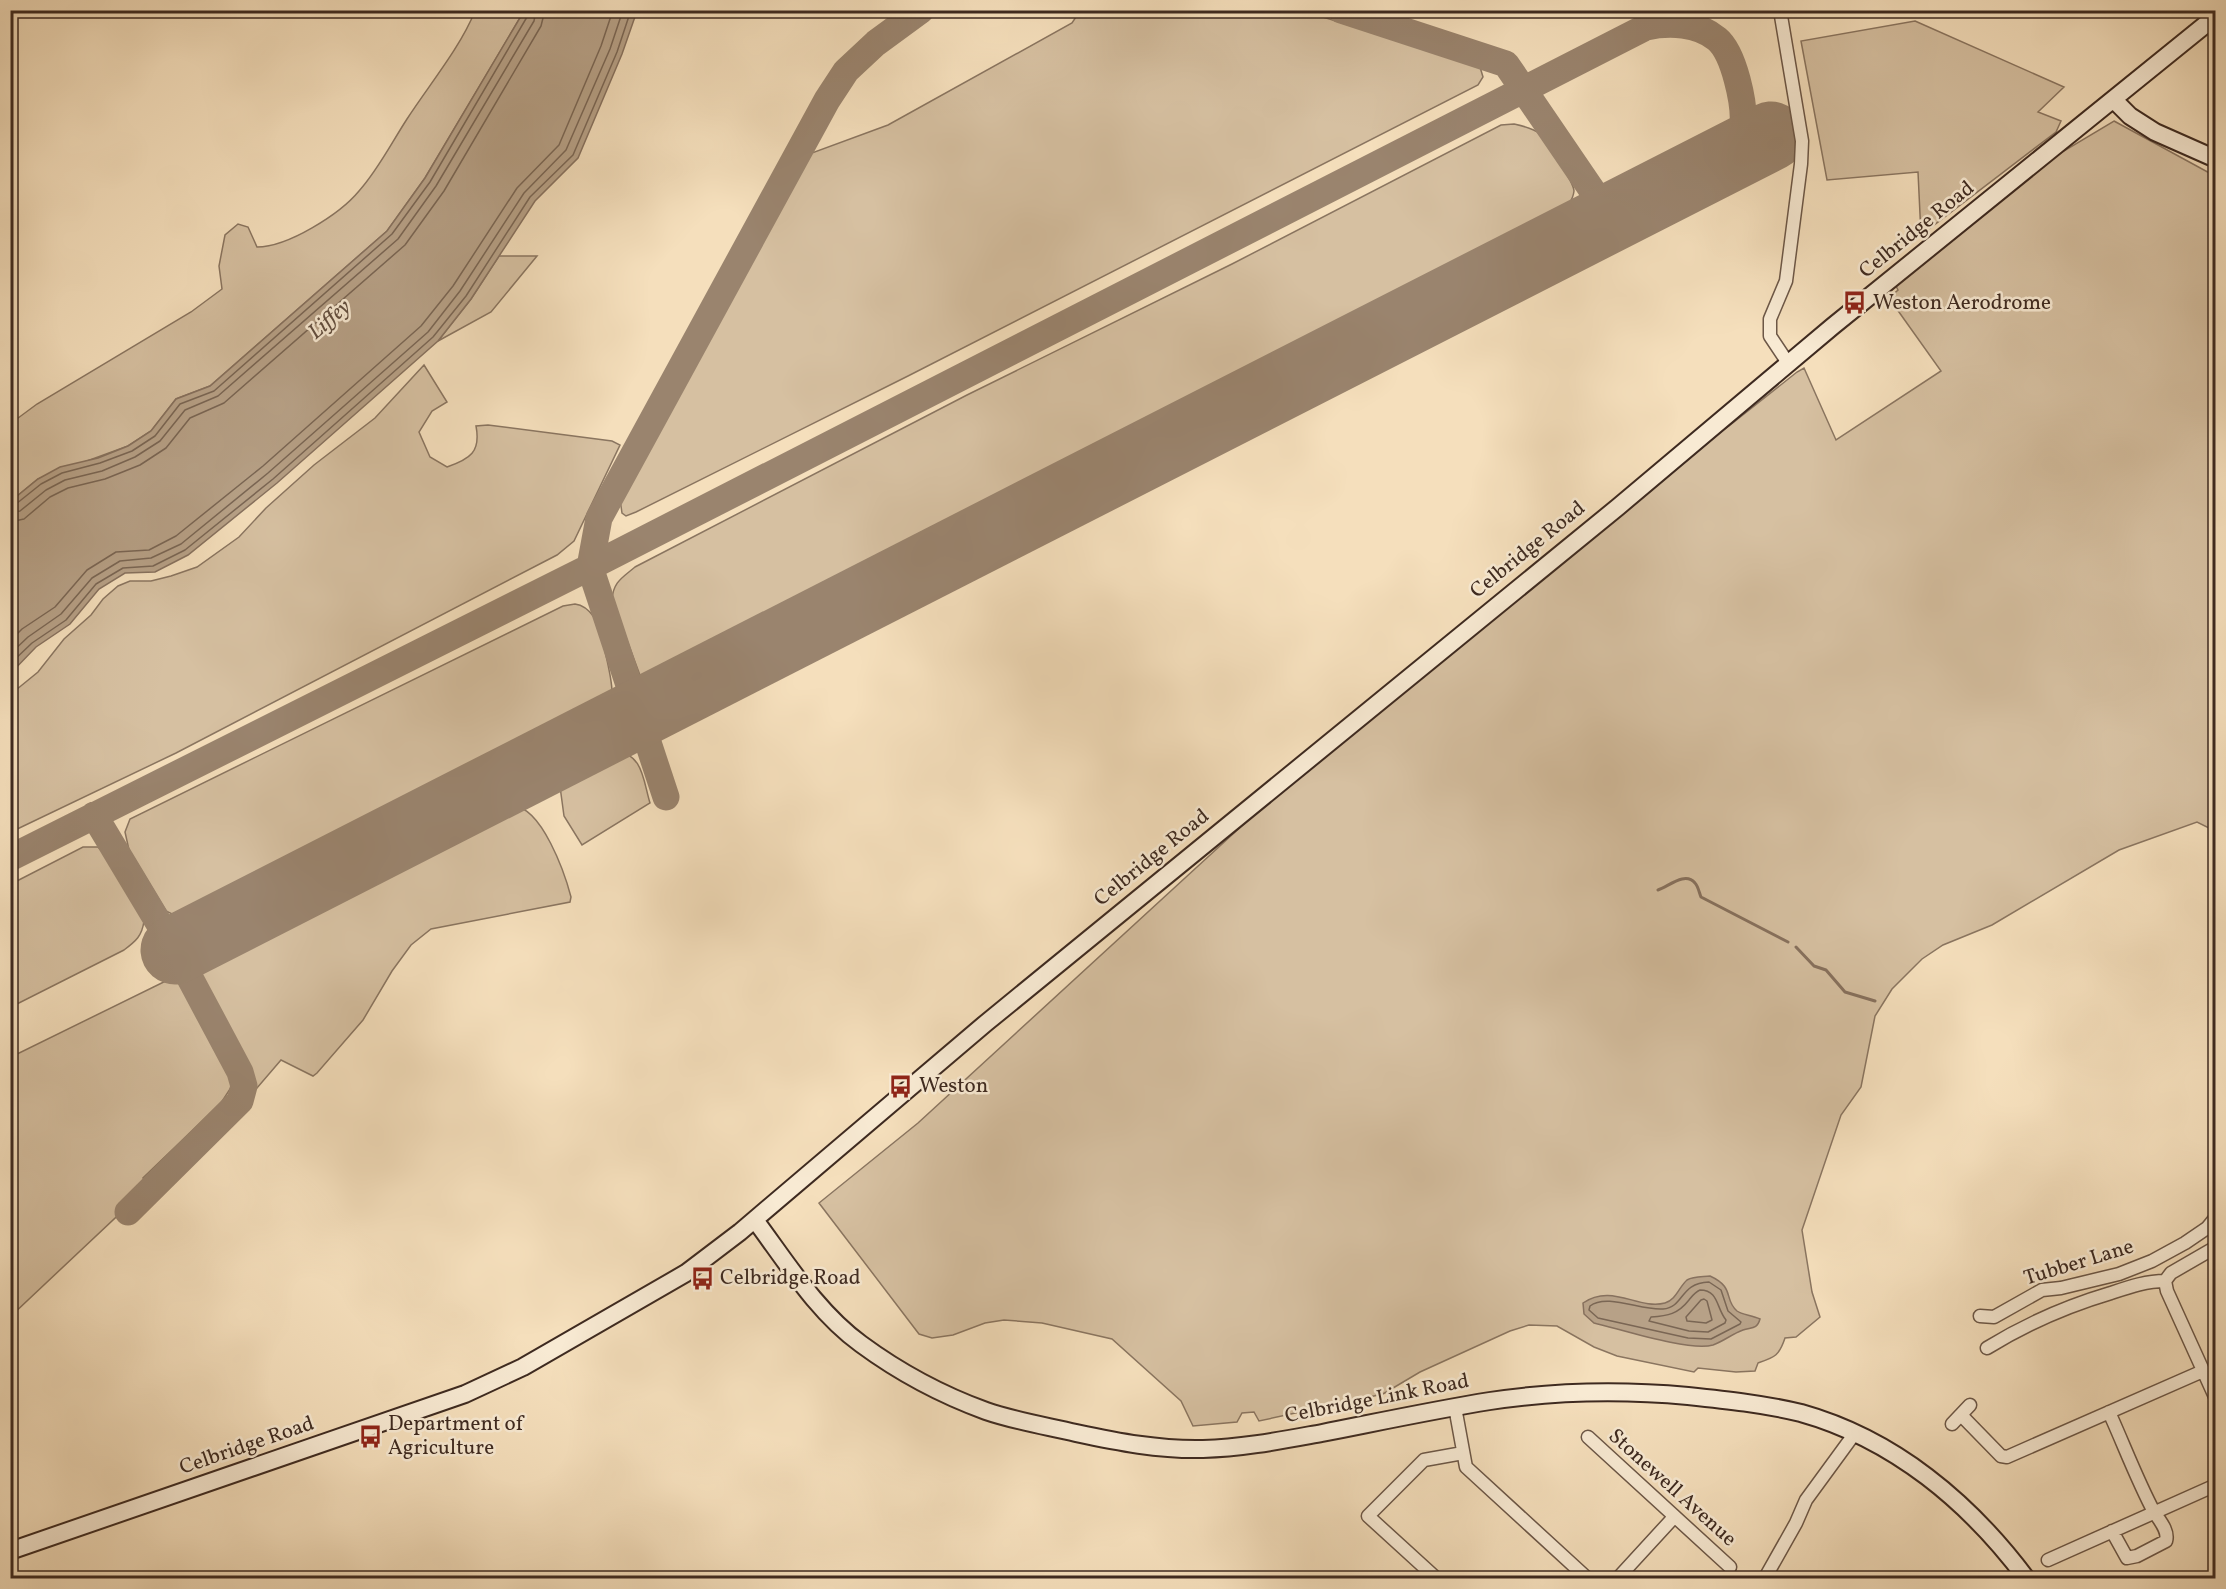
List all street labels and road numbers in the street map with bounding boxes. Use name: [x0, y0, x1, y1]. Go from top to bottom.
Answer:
street label: Celbridge Road: [1853, 174, 1981, 286]
street label: Celbridge Road: [1464, 494, 1592, 606]
street label: Celbridge Road: [1088, 802, 1216, 914]
street label: Tubber Lane: [2020, 1233, 2138, 1293]
street label: Celbridge Link Road: [1282, 1367, 1472, 1431]
street label: Celbridge Road: [176, 1409, 318, 1483]
street label: Stonewell Avenue: [1601, 1422, 1743, 1554]

